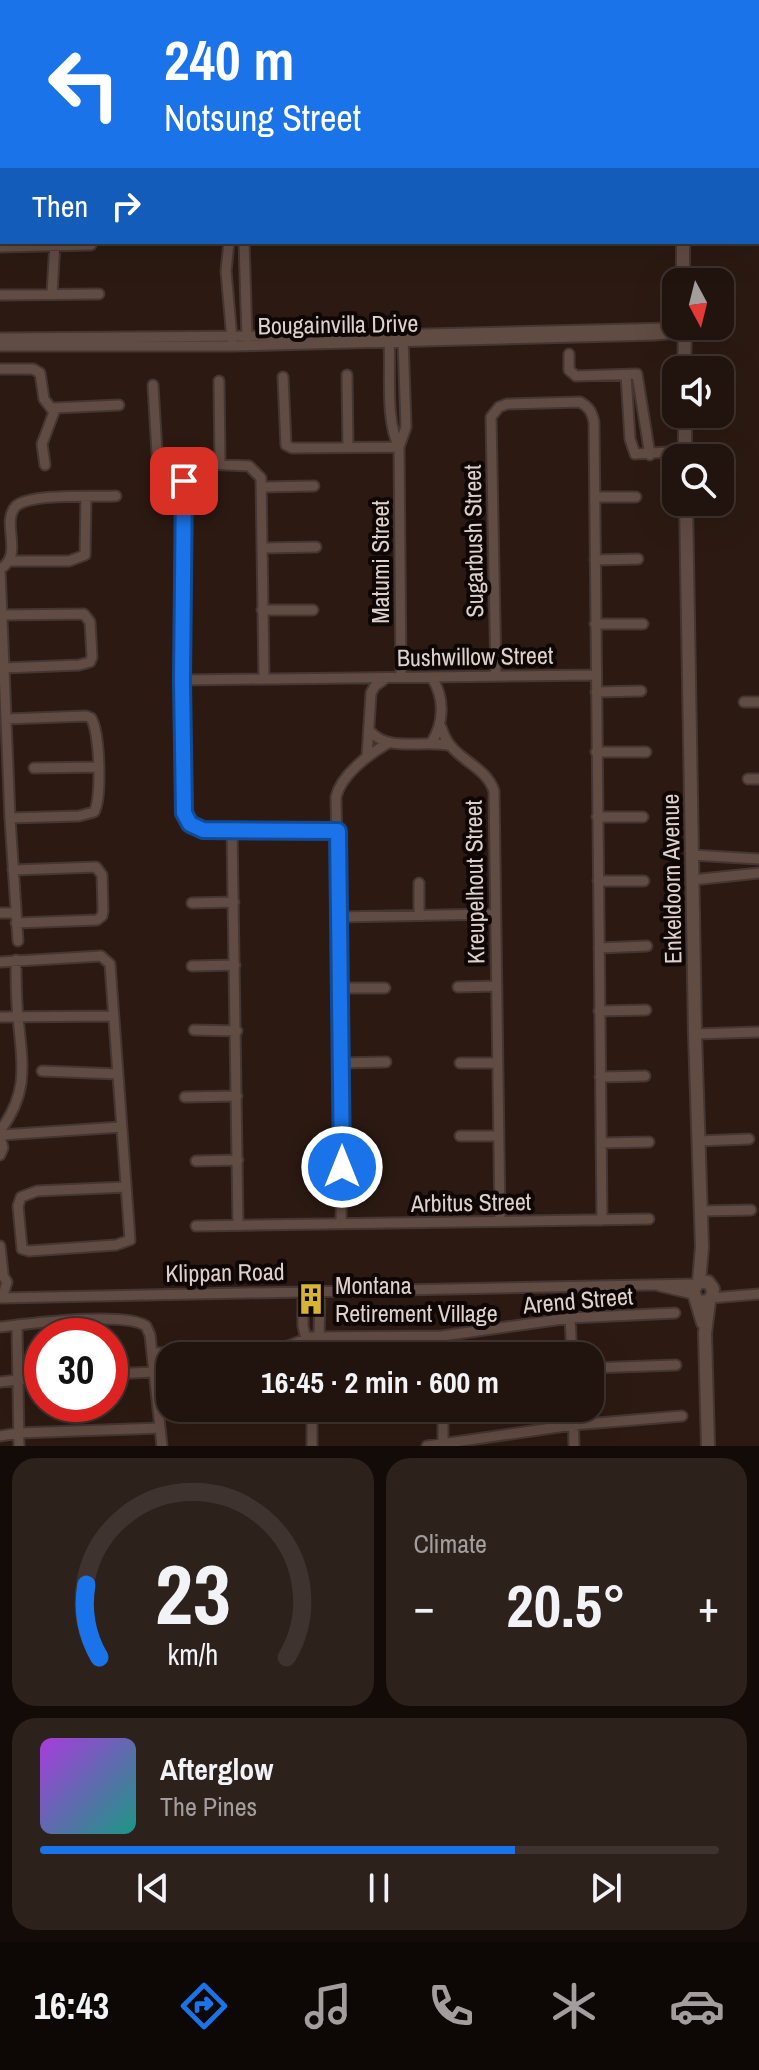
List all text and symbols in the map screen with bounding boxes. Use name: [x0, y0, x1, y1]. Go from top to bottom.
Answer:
text: 240 m: [164, 22, 294, 97]
icon: left: [32, 32, 136, 136]
text: Notsung Street: [164, 94, 361, 142]
icon: right: [104, 184, 148, 228]
text: Then: [32, 186, 88, 226]
north arrow: [662, 268, 734, 340]
map controls: [662, 268, 734, 516]
street label: Bougainvilla Drive: [257, 307, 419, 341]
button: sound: [662, 356, 734, 428]
button: search: [662, 444, 734, 516]
pin: [150, 447, 218, 515]
icon: arrive: [162, 459, 206, 503]
street label: Sugarbush Street: [456, 464, 490, 618]
street label: Matumi Street: [364, 500, 396, 624]
street label: Bushwillow Street: [397, 639, 554, 673]
street label: Enkeldoorn Avenue: [654, 794, 688, 964]
street label: Kreupelhout Street: [457, 799, 491, 964]
position arrow: [300, 1125, 384, 1209]
street label: Arbitus Street: [410, 1185, 532, 1219]
street label: Klippan Road: [165, 1255, 285, 1289]
place label: Montana Retirement Village: [335, 1269, 498, 1329]
street label: Arend Street: [521, 1279, 635, 1321]
building icon: Montana Retirement Village: [294, 1282, 328, 1316]
speed limit sign: 30: [24, 1318, 128, 1422]
text: 16:45 · 2 min · 600 m: [261, 1362, 499, 1402]
text: Climate: [414, 1526, 487, 1561]
text: 23: [155, 1538, 231, 1650]
text: 20.5°: [506, 1565, 626, 1646]
text: −: [414, 1576, 435, 1636]
text: +: [698, 1576, 719, 1636]
text: km/h: [167, 1635, 218, 1674]
text: Afterglow: [160, 1749, 273, 1789]
text: The Pines: [160, 1789, 257, 1824]
icon: previous: [131, 1866, 175, 1910]
icon: pause: [357, 1866, 401, 1910]
icon: next: [584, 1866, 628, 1910]
icon: directions: [176, 1978, 232, 2034]
icon: music: [300, 1978, 356, 2034]
icon: phone: [423, 1978, 479, 2034]
icon: climate: [546, 1978, 602, 2034]
icon: car: [669, 1978, 725, 2034]
text: 16:43: [34, 1982, 109, 2030]

